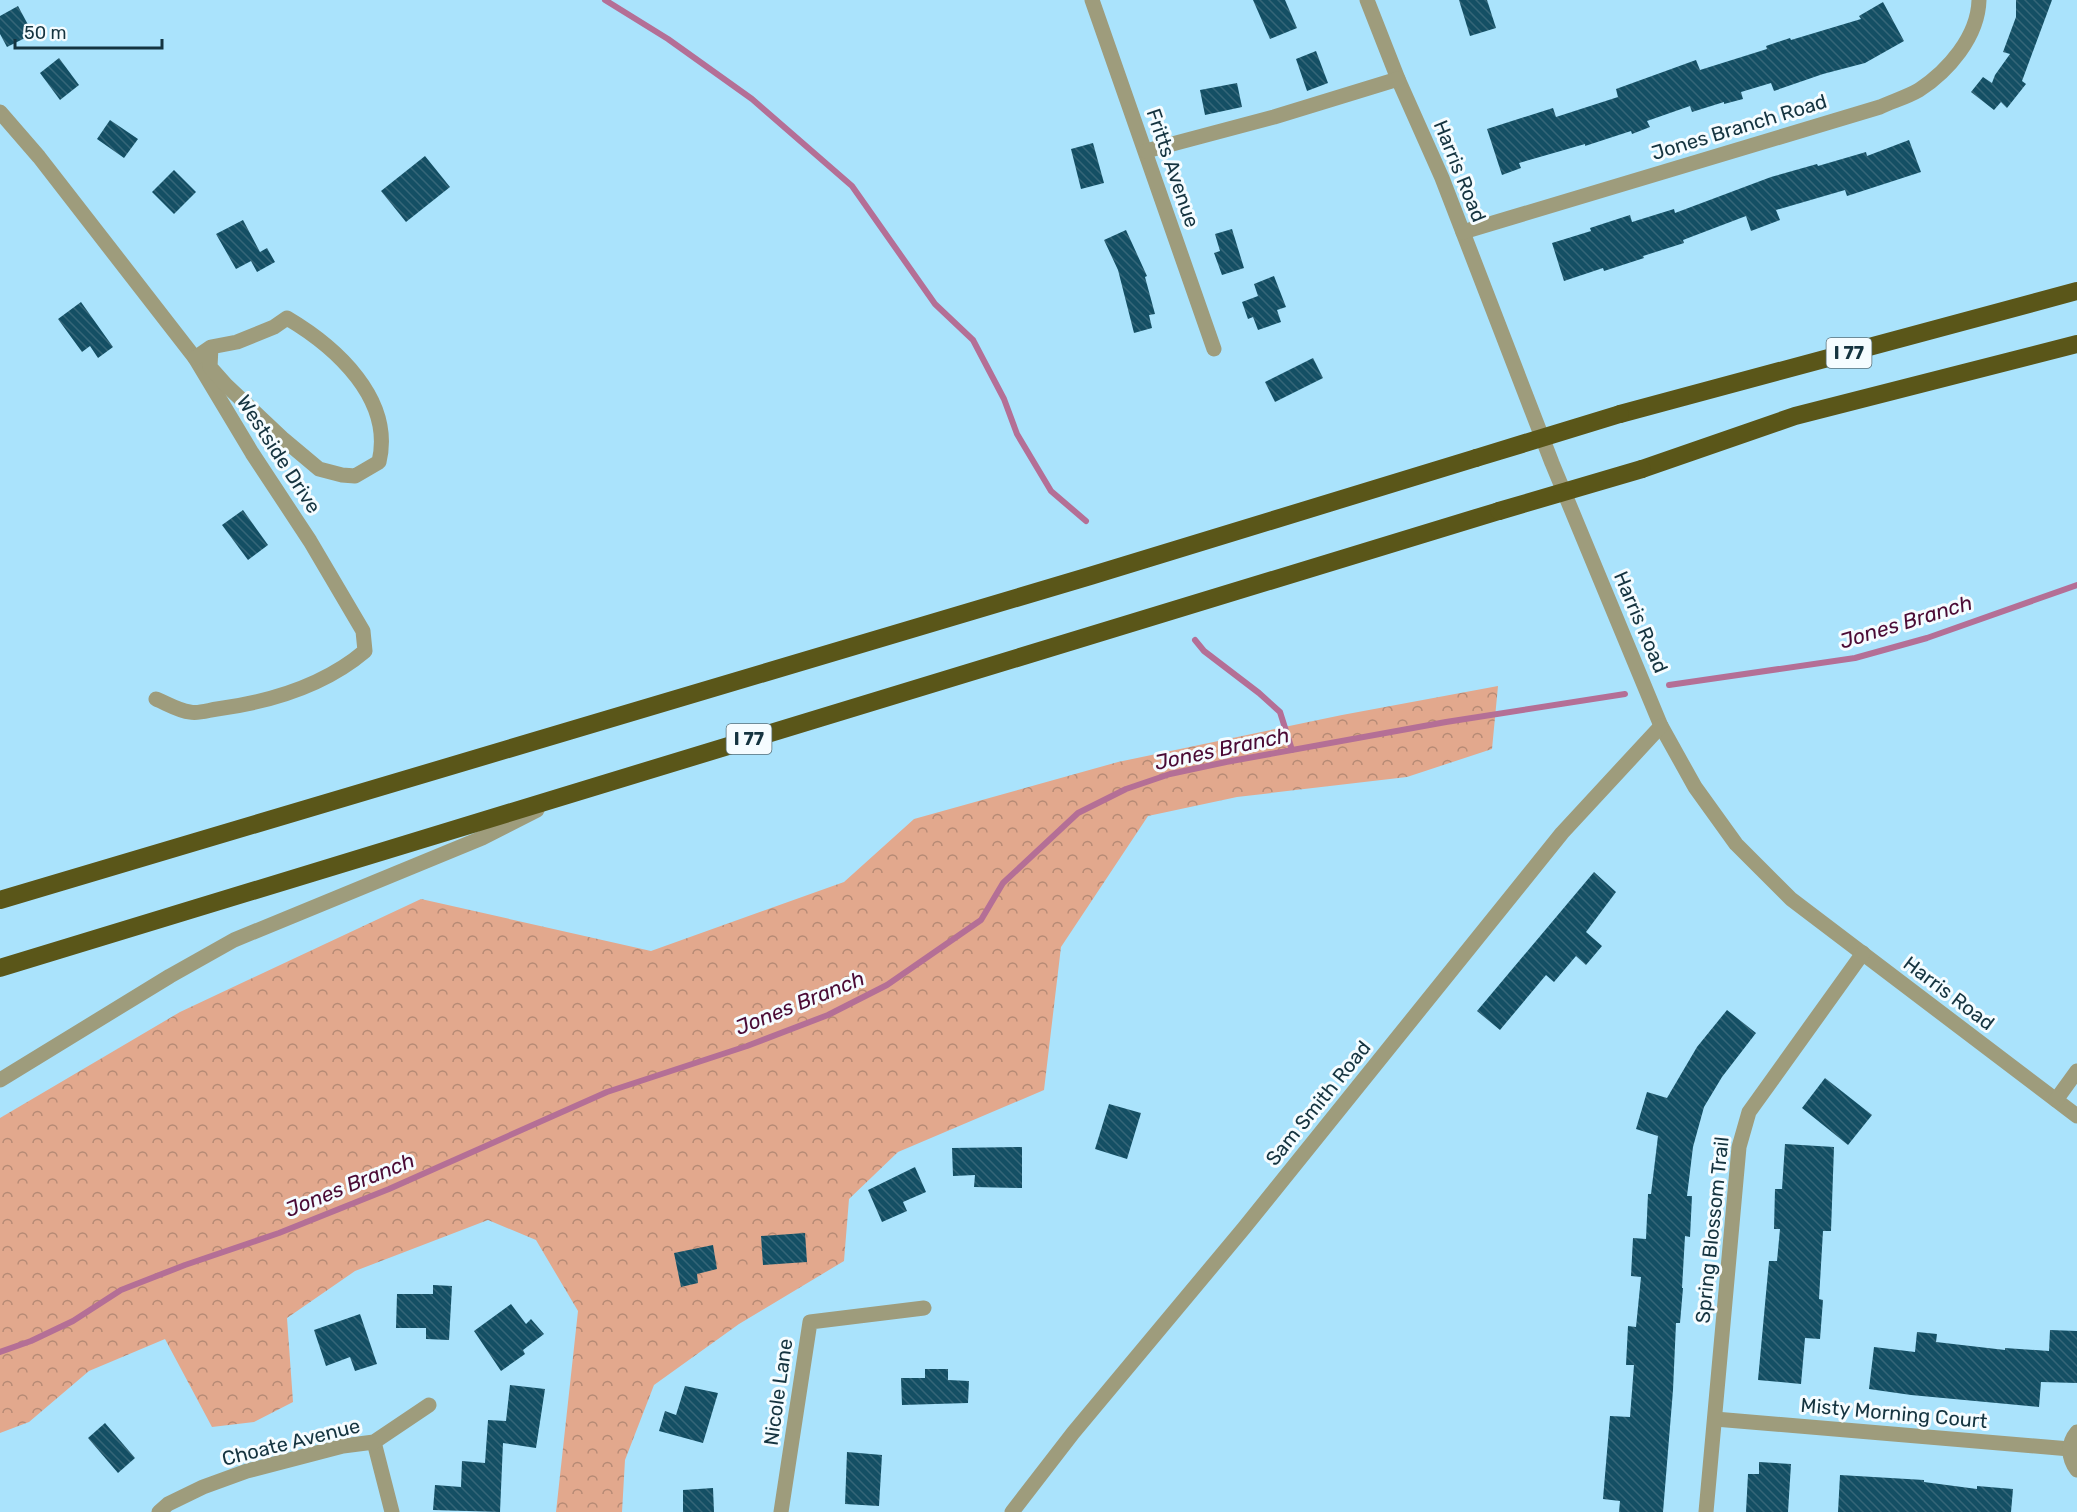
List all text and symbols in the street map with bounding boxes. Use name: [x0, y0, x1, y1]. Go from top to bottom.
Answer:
scale bar: [15, 12, 162, 50]
text: 50 m: [24, 22, 67, 44]
street label: Jones Branch Road: [1648, 89, 1830, 165]
street label: Fritts Avenue: [1141, 105, 1205, 231]
street label: Harris Road: [1429, 117, 1491, 225]
road number: I 77: [1826, 338, 1872, 368]
street label: Westside Drive: [232, 390, 326, 518]
street label: Harris Road: [1609, 568, 1673, 676]
water label: Jones Branch: [1837, 590, 1975, 654]
water label: Jones Branch: [1152, 722, 1292, 775]
road number: I 77: [726, 724, 771, 754]
street label: Harris Road: [1899, 951, 1999, 1035]
water label: Jones Branch: [732, 965, 868, 1040]
street label: Sam Smith Road: [1260, 1036, 1376, 1170]
street label: Spring Blossom Trail: [1690, 1135, 1734, 1325]
water label: Jones Branch: [282, 1147, 418, 1222]
street label: Nicole Lane: [759, 1337, 797, 1447]
street label: Misty Morning Court: [1800, 1393, 1989, 1433]
street label: Choate Avenue: [220, 1413, 362, 1471]

